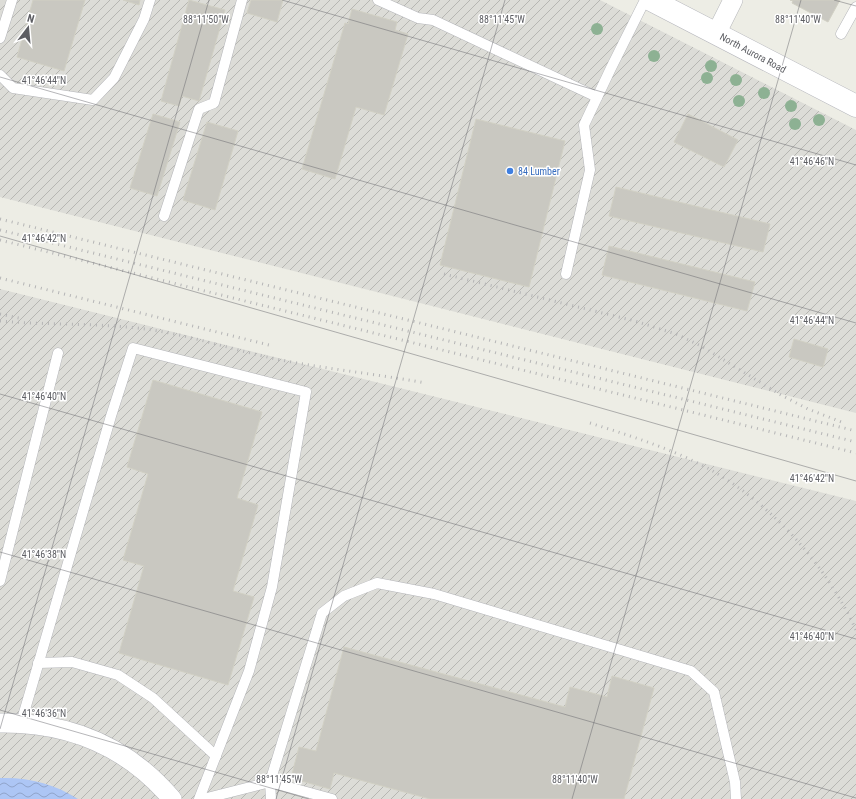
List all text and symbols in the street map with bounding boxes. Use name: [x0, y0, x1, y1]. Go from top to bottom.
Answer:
north arrow: [8, 8, 48, 48]
text: N: [26, 12, 36, 26]
text: 88°11'50"W: [183, 14, 229, 25]
text: 88°11'45"W: [479, 14, 525, 25]
text: 88°11'40"W: [775, 14, 821, 25]
street label: North Aurora Road: [718, 31, 788, 75]
text: 41°46'44"N: [22, 75, 66, 86]
text: 41°46'46"N: [790, 156, 834, 167]
marker: 84 Lumber: [505, 166, 515, 176]
place label: 84 Lumber: [518, 166, 560, 177]
text: 41°46'42"N: [22, 233, 66, 244]
text: 41°46'44"N: [790, 315, 834, 326]
text: 41°46'40"N: [22, 391, 66, 402]
text: 41°46'42"N: [790, 473, 834, 484]
text: 41°46'38"N: [22, 549, 66, 560]
text: 41°46'40"N: [790, 631, 834, 642]
text: 41°46'36"N: [22, 708, 66, 719]
text: 88°11'45"W: [256, 774, 302, 785]
text: 88°11'40"W: [552, 774, 598, 785]

